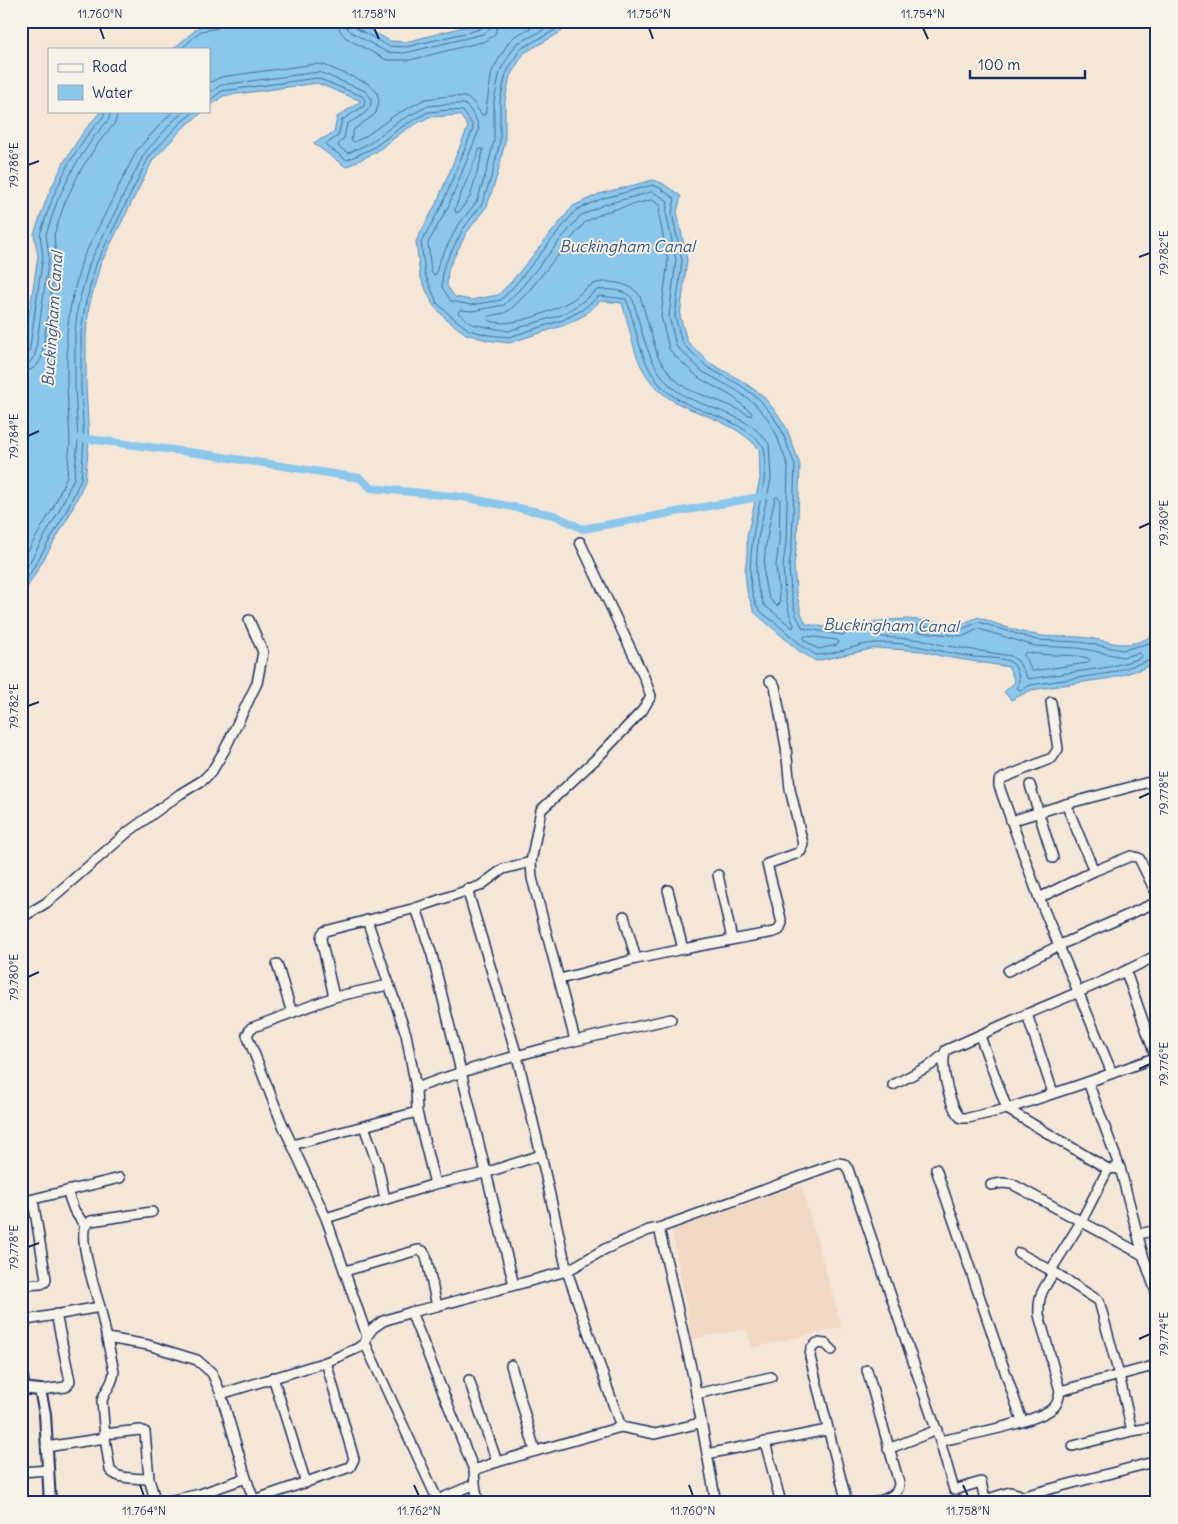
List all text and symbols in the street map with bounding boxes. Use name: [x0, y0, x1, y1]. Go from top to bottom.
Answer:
text: 11.760°N: [78, 6, 122, 21]
text: 11.758°N: [352, 6, 396, 21]
text: 11.756°N: [627, 6, 671, 21]
text: 11.754°N: [901, 6, 945, 21]
legend: [48, 48, 210, 112]
scale bar: [970, 48, 1086, 80]
text: 100 m: [978, 55, 1020, 74]
text: Road: [92, 57, 127, 76]
text: Water: [92, 83, 133, 102]
text: 79.786°E: [6, 142, 21, 188]
text: 79.782°E: [1156, 230, 1171, 276]
water label: Buckingham Canal: [559, 236, 697, 256]
water label: Buckingham Canal: [37, 248, 67, 387]
text: 79.784°E: [6, 413, 21, 459]
text: 79.780°E: [1156, 500, 1171, 546]
water label: Buckingham Canal: [823, 614, 961, 636]
text: 79.782°E: [6, 683, 21, 729]
text: 79.778°E: [1156, 771, 1171, 815]
text: 79.780°E: [6, 954, 21, 1000]
text: 79.776°E: [1156, 1042, 1171, 1086]
text: 79.778°E: [6, 1225, 21, 1269]
text: 79.774°E: [1156, 1312, 1171, 1356]
text: 11.764°N: [122, 1503, 166, 1518]
text: 11.762°N: [397, 1503, 441, 1518]
text: 11.760°N: [671, 1503, 715, 1518]
text: 11.758°N: [946, 1503, 990, 1518]

